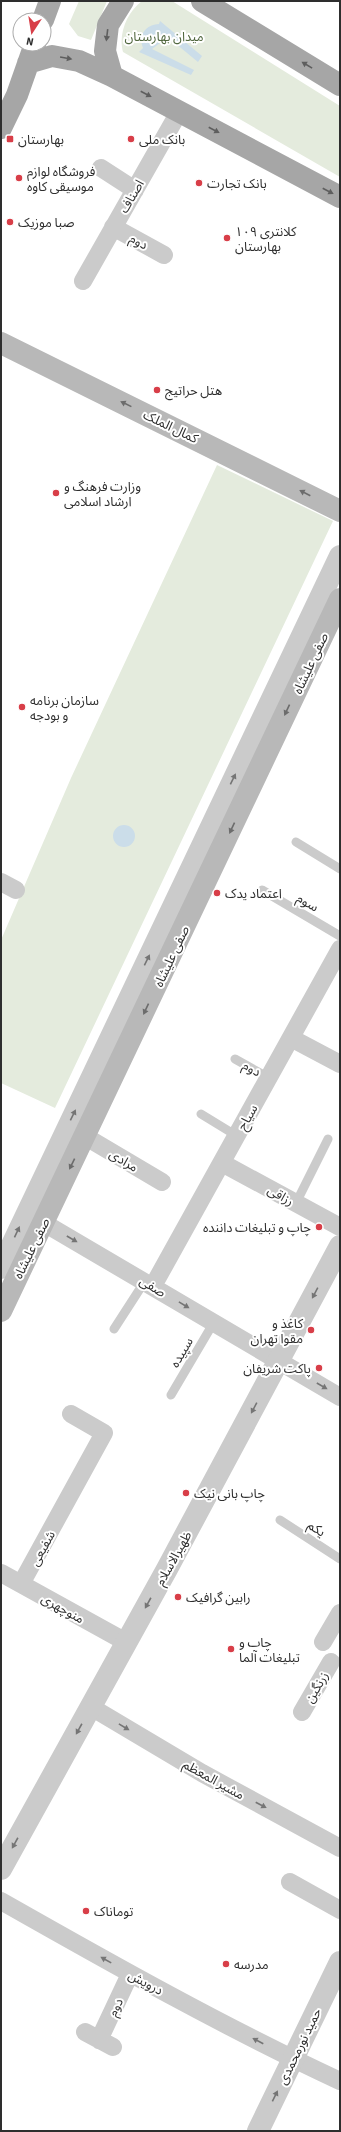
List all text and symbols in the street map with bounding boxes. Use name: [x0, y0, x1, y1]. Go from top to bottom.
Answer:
north arrow: [12, 12, 52, 52]
park label: میدان بهارستان: [124, 28, 204, 46]
one-way arrow: [104, 29, 110, 41]
text: N: [25, 33, 35, 49]
one-way arrow: [60, 56, 72, 62]
one-way arrow: [302, 61, 312, 69]
one-way arrow: [140, 91, 152, 97]
one-way arrow: [208, 127, 219, 133]
place label: بهارستان: [18, 131, 64, 149]
place label: بانک ملی: [139, 131, 185, 149]
marker: بهارستان: [5, 134, 15, 144]
marker: بانک ملی: [126, 134, 136, 144]
place label: فروشگاه لوازم موسیقی کاوه: [27, 163, 96, 196]
marker: فروشگاه لوازم موسیقی کاوه: [14, 173, 24, 183]
place label: بانک تجارت: [207, 175, 267, 193]
street label: اصناف: [115, 176, 149, 217]
marker: بانک تجارت: [194, 178, 204, 188]
one-way arrow: [322, 188, 334, 194]
place label: صبا موزیک: [18, 214, 75, 232]
marker: صبا موزیک: [5, 217, 15, 227]
place label: کلانتری ۱۰۹ بهارستان: [235, 223, 297, 256]
street label: دوم: [126, 230, 151, 254]
marker: کلانتری ۱۰۹ بهارستان: [222, 233, 232, 243]
place label: هتل حراتیج: [165, 382, 222, 401]
marker: هتل حراتیج: [152, 385, 162, 395]
one-way arrow: [120, 401, 132, 407]
street label: کمال الملک: [140, 406, 202, 448]
place label: وزارت فرهنگ و ارشاد اسلامی: [64, 478, 141, 511]
marker: وزارت فرهنگ و ارشاد اسلامی: [51, 488, 61, 498]
one-way arrow: [299, 490, 311, 496]
street label: صفی علیشاه: [289, 630, 333, 697]
place label: سازمان برنامه و بودجه: [30, 692, 99, 725]
marker: سازمان برنامه و بودجه: [17, 702, 27, 712]
one-way arrow: [284, 705, 290, 716]
one-way arrow: [230, 773, 236, 785]
one-way arrow: [229, 822, 235, 833]
place label: اعتماد یدک: [225, 885, 282, 903]
marker: اعتماد یدک: [212, 888, 222, 898]
street label: سوم: [293, 889, 322, 916]
street label: صفی علیشاه: [150, 923, 194, 990]
one-way arrow: [144, 954, 150, 965]
one-way arrow: [143, 1003, 149, 1014]
street label: دوم: [239, 1057, 264, 1081]
street label: سیاح: [233, 1101, 263, 1134]
one-way arrow: [70, 1109, 76, 1120]
street label: مرادی: [106, 1145, 141, 1177]
one-way arrow: [69, 1158, 75, 1170]
street label: رزاقی: [264, 1181, 297, 1211]
street label: صفی علیشاه: [9, 1215, 55, 1282]
place label: چاپ و تبلیغات داننده: [203, 1219, 311, 1237]
marker: چاپ و تبلیغات داننده: [314, 1222, 324, 1232]
one-way arrow: [14, 1227, 20, 1238]
one-way arrow: [66, 1235, 78, 1242]
street label: صفی: [136, 1272, 169, 1302]
one-way arrow: [312, 1287, 319, 1299]
one-way arrow: [178, 1301, 190, 1308]
place label: کاغذ و مقوا تهران: [251, 1315, 304, 1348]
marker: کاغذ و مقوا تهران: [306, 1325, 316, 1335]
street label: سپیده: [166, 1334, 198, 1371]
place label: پاکت شریفان: [243, 1360, 311, 1378]
marker: پاکت شریفان: [314, 1363, 324, 1373]
one-way arrow: [316, 1383, 328, 1390]
one-way arrow: [251, 1402, 258, 1414]
place label: چاپ بانی‌ نیک: [194, 1485, 265, 1503]
marker: چاپ بانی‌ نیک: [181, 1488, 191, 1498]
street label: یکم: [304, 1516, 329, 1542]
street label: شفیعی: [26, 1528, 60, 1569]
street label: ظهیرالاسلام: [151, 1528, 196, 1589]
place label: رابین گرافیک: [186, 1589, 251, 1607]
street label: منوچهری: [38, 1590, 87, 1628]
marker: رابین گرافیک: [173, 1592, 183, 1602]
one-way arrow: [145, 1597, 151, 1609]
place label: چاپ و تبلیغات آلما: [239, 1634, 300, 1667]
marker: چاپ و تبلیغات آلما: [226, 1644, 236, 1654]
street label: زرنگین: [301, 1668, 333, 1707]
one-way arrow: [75, 1723, 82, 1735]
one-way arrow: [118, 1724, 130, 1731]
street label: مشیر المعظم: [179, 1756, 248, 1805]
one-way arrow: [256, 1802, 267, 1809]
one-way arrow: [12, 1837, 19, 1849]
place label: توماناک: [94, 1903, 133, 1921]
marker: توماناک: [81, 1906, 91, 1916]
place label: مدرسه: [234, 1956, 269, 1974]
one-way arrow: [100, 1957, 112, 1964]
marker: مدرسه: [221, 1959, 231, 1969]
street label: درویش: [125, 1966, 166, 2000]
street label: دوم: [104, 1995, 128, 2020]
street label: حمید نورمحمدی: [274, 2005, 326, 2088]
one-way arrow: [252, 2038, 264, 2044]
one-way arrow: [272, 2090, 278, 2102]

